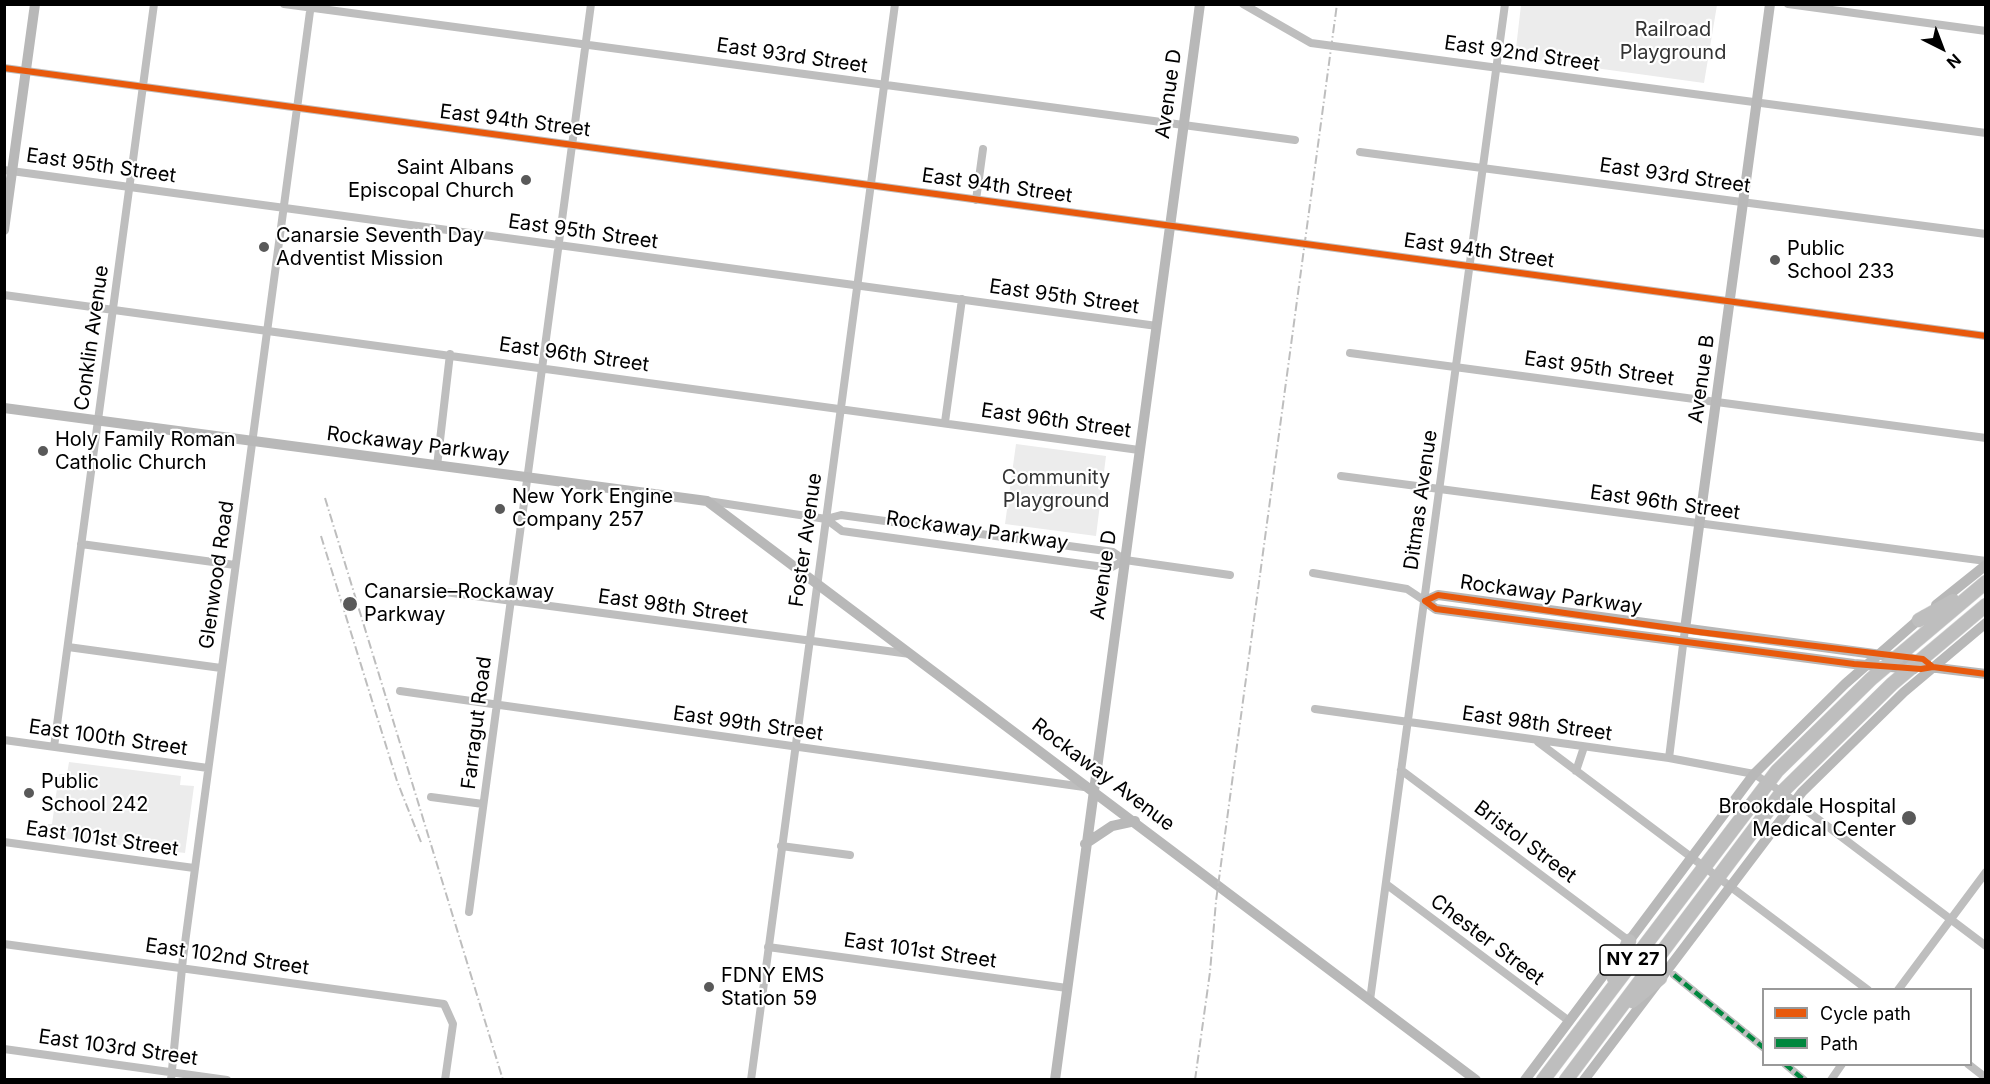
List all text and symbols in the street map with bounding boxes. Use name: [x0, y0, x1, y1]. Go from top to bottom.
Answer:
park label: Railroad Playground: [1620, 18, 1726, 65]
north arrow: [1912, 18, 1972, 78]
street label: East 92nd Street: [1443, 31, 1601, 77]
street label: East 93rd Street: [715, 34, 869, 78]
street label: Avenue D: [1151, 48, 1187, 140]
text: N: [1943, 50, 1965, 73]
street label: East 94th Street: [438, 100, 592, 142]
street label: East 95th Street: [25, 144, 177, 188]
street label: East 93rd Street: [1598, 154, 1752, 198]
place label: Saint Albans Episcopal Church: [348, 156, 514, 203]
street label: East 94th Street: [920, 164, 1074, 208]
marker: Saint Albans Episcopal Church: [519, 173, 533, 187]
street label: East 95th Street: [507, 210, 659, 254]
place label: Canarsie Seventh Day Adventist Mission: [276, 224, 484, 271]
street label: East 94th Street: [1402, 229, 1556, 273]
place label: Public School 233: [1787, 237, 1894, 284]
marker: Canarsie Seventh Day Adventist Mission: [257, 240, 271, 254]
marker: Public School 233: [1768, 253, 1782, 267]
street label: Conklin Avenue: [70, 264, 114, 412]
street label: East 95th Street: [988, 275, 1140, 319]
street label: East 96th Street: [497, 333, 651, 377]
street label: Avenue B: [1684, 333, 1720, 425]
street label: East 95th Street: [1523, 347, 1675, 391]
street label: East 96th Street: [979, 399, 1133, 443]
street label: Rockaway Parkway: [325, 422, 511, 468]
place label: Holy Family Roman Catholic Church: [55, 428, 236, 475]
street label: Ditmas Avenue: [1399, 429, 1443, 571]
marker: Holy Family Roman Catholic Church: [36, 444, 50, 458]
park label: Community Playground: [1002, 466, 1110, 513]
street label: Foster Avenue: [785, 471, 827, 609]
street label: East 96th Street: [1588, 481, 1742, 525]
place label: New York Engine Company 257: [512, 485, 673, 532]
street label: Glenwood Road: [195, 499, 239, 651]
marker: New York Engine Company 257: [493, 502, 507, 516]
street label: Rockaway Parkway: [884, 506, 1070, 556]
street label: Avenue D: [1086, 529, 1122, 621]
street label: Rockaway Parkway: [1458, 570, 1644, 620]
place label: Canarsie–Rockaway Parkway: [364, 580, 554, 627]
street label: East 98th Street: [596, 585, 750, 629]
marker: Canarsie–Rockaway Parkway: [341, 595, 359, 613]
street label: Farragut Road: [457, 655, 497, 791]
street label: East 99th Street: [671, 702, 825, 746]
street label: East 98th Street: [1460, 702, 1614, 746]
street label: Rockaway Avenue: [1027, 713, 1179, 837]
street label: East 100th Street: [27, 715, 189, 761]
place label: Public School 242: [41, 770, 149, 817]
marker: Public School 242: [22, 786, 36, 800]
place label: Brookdale Hospital Medical Center: [1718, 795, 1896, 842]
street label: Bristol Street: [1469, 796, 1581, 888]
marker: Brookdale Hospital Medical Center: [1900, 809, 1918, 827]
street label: East 101st Street: [24, 816, 180, 862]
street label: Chester Street: [1425, 889, 1549, 991]
street label: East 101st Street: [842, 928, 998, 974]
street label: East 102nd Street: [144, 934, 310, 980]
road number: NY 27: [1600, 945, 1666, 975]
place label: FDNY EMS Station 59: [721, 964, 824, 1011]
marker: FDNY EMS Station 59: [702, 980, 716, 994]
legend: [1762, 988, 1972, 1066]
text: Cycle path: [1820, 1003, 1911, 1024]
street label: East 103rd Street: [37, 1025, 199, 1071]
text: Path: [1820, 1033, 1858, 1054]

